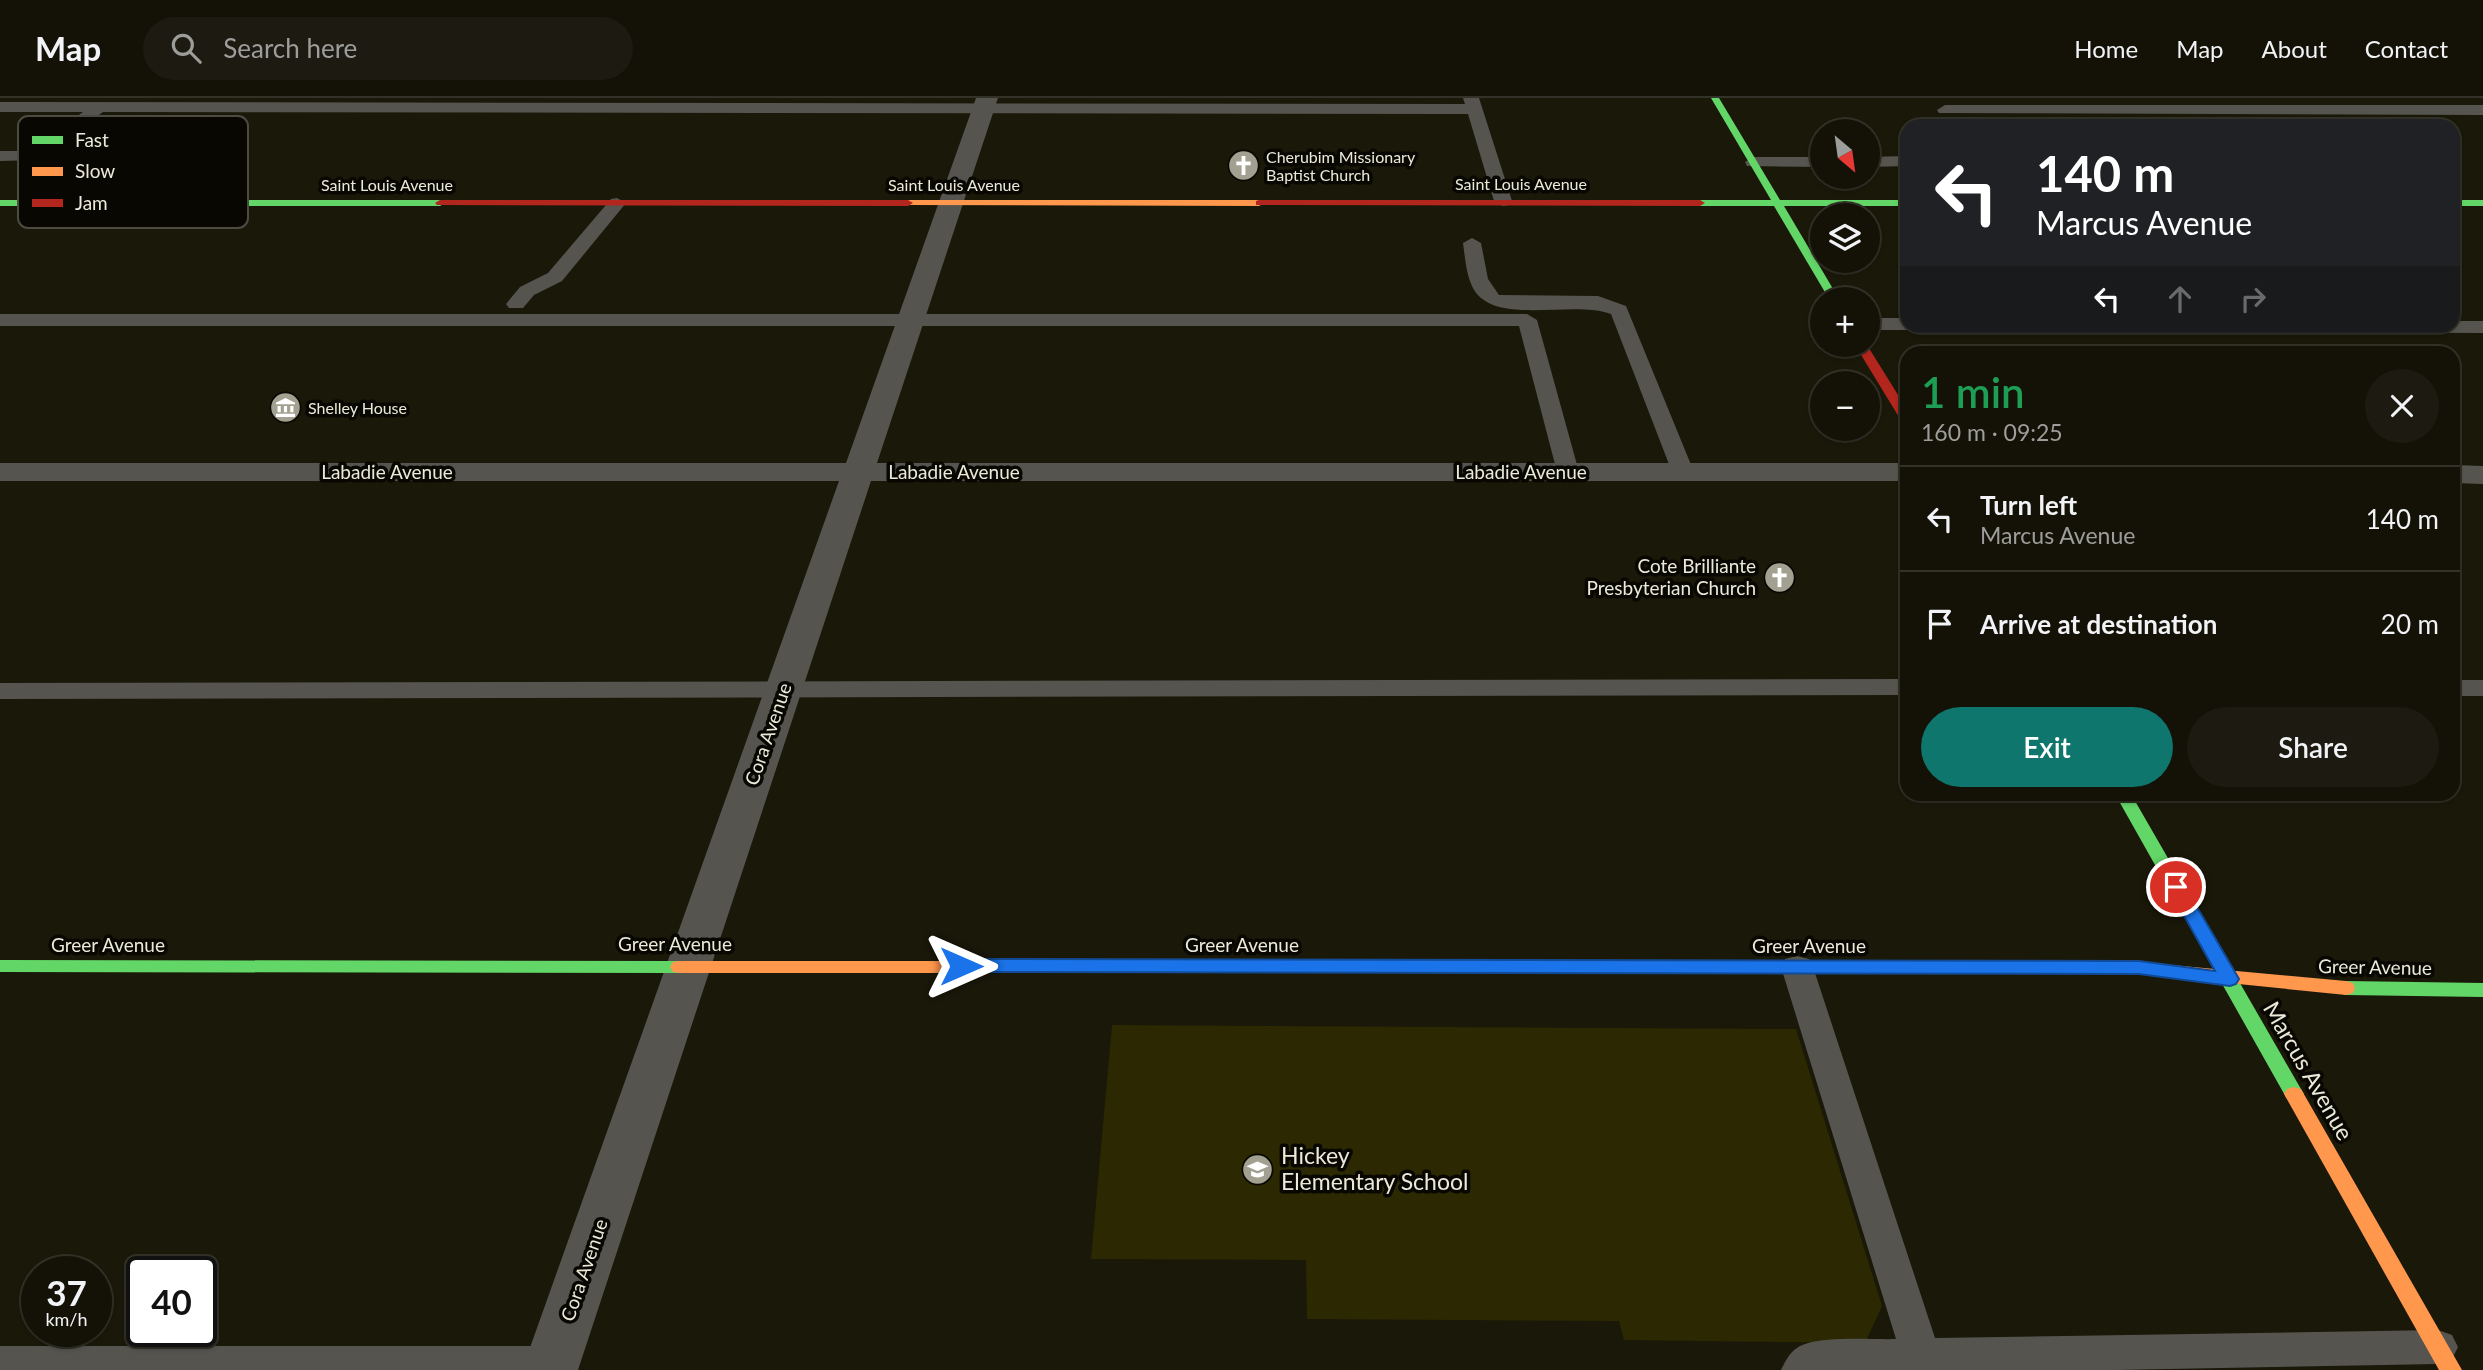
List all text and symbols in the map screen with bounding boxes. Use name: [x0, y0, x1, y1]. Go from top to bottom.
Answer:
search box: [143, 17, 633, 80]
text: Map: [35, 28, 101, 68]
icon: search: [167, 29, 205, 67]
text: Search here: [223, 32, 357, 64]
text: Home: [2074, 34, 2138, 63]
text: Map: [2176, 34, 2224, 63]
text: About: [2262, 34, 2327, 63]
text: Contact: [2365, 34, 2448, 63]
legend: [18, 116, 248, 228]
north arrow: [1810, 119, 1880, 189]
map controls: [1810, 119, 1880, 441]
text: Fast: [75, 128, 109, 151]
text: 140 m: [2036, 144, 2174, 202]
place label: Cherubim Missionary Baptist Church: [1266, 147, 1416, 184]
icon: left: [1921, 147, 2012, 238]
church icon: Cherubim Missionary Baptist Church: [1226, 149, 1260, 183]
text: Slow: [75, 159, 115, 182]
street label: Saint Louis Avenue: [1455, 174, 1587, 193]
street label: Saint Louis Avenue: [321, 175, 453, 194]
street label: Saint Louis Avenue: [888, 175, 1020, 194]
text: Jam: [75, 191, 108, 214]
button: layers: [1810, 203, 1880, 273]
text: Marcus Avenue: [2036, 203, 2252, 242]
icon: left: [2088, 280, 2126, 318]
icon: ahead: [2161, 280, 2199, 318]
icon: right: [2234, 280, 2272, 318]
button: +: [1810, 287, 1880, 357]
text: 1 min: [1921, 367, 2025, 417]
button: close: [2365, 369, 2439, 443]
button: −: [1810, 371, 1880, 441]
museum icon: Shelley House: [268, 391, 302, 425]
place label: Shelley House: [308, 398, 407, 417]
text: 160 m · 09:25: [1921, 418, 2063, 446]
street label: Labadie Avenue: [321, 460, 453, 483]
street label: Labadie Avenue: [888, 460, 1020, 483]
street label: Labadie Avenue: [1455, 460, 1587, 483]
text: Turn left: [1980, 489, 2077, 521]
icon: left: [1921, 500, 1959, 538]
text: 140 m: [2366, 503, 2439, 535]
text: Marcus Avenue: [1980, 521, 2135, 549]
place label: Cote Brilliante Presbyterian Church: [1587, 554, 1756, 599]
church icon: Cote Brilliante Presbyterian Church: [1762, 560, 1796, 594]
icon: arrive: [1921, 605, 1959, 643]
text: Arrive at destination: [1980, 608, 2217, 640]
text: 20 m: [2381, 608, 2439, 640]
street label: Cora Avenue: [739, 680, 796, 788]
button: Exit: [1921, 707, 2173, 787]
button: Share: [2187, 707, 2439, 787]
pin: [2146, 857, 2206, 917]
icon: arrive: [2157, 868, 2195, 906]
position arrow: [924, 929, 998, 1003]
street label: Greer Avenue: [618, 932, 732, 955]
street label: Greer Avenue: [51, 933, 165, 956]
street label: Greer Avenue: [1185, 933, 1299, 956]
street label: Greer Avenue: [1752, 934, 1866, 957]
street label: Greer Avenue: [2318, 954, 2432, 979]
street label: Marcus Avenue: [2258, 996, 2360, 1145]
place label: Hickey Elementary School: [1281, 1141, 1468, 1195]
school or university icon: Hickey Elementary School: [1241, 1152, 1275, 1186]
street label: Cora Avenue: [555, 1216, 612, 1324]
speed limit sign: 40: [126, 1256, 217, 1347]
text: 37: [46, 1271, 87, 1313]
text: km/h: [45, 1308, 88, 1330]

